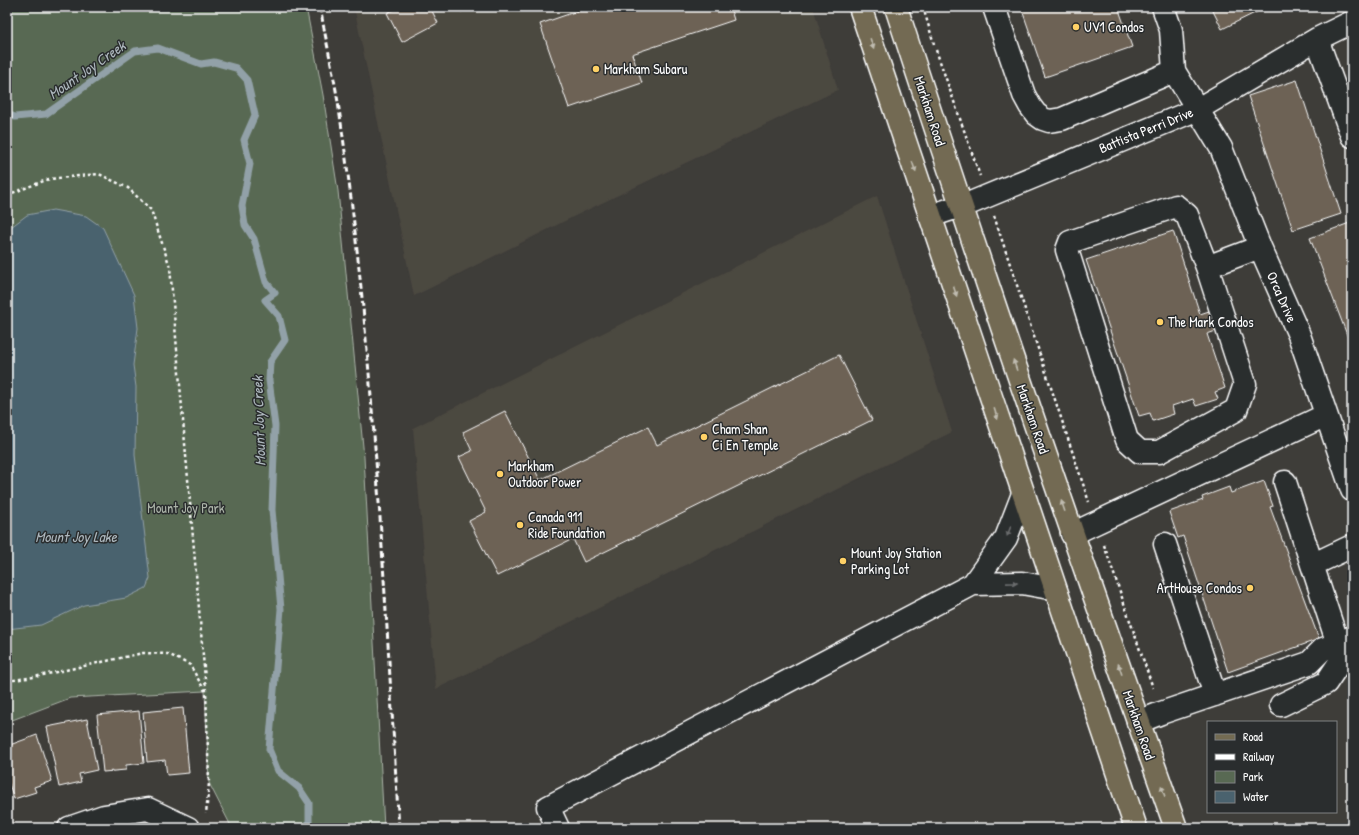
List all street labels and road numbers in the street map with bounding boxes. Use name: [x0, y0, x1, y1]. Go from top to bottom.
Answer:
street label: Markham Road: [910, 74, 951, 149]
street label: Battista Perri Drive: [1096, 102, 1196, 157]
street label: Orca Drive: [1263, 268, 1302, 326]
street label: Markham Road: [1013, 382, 1054, 457]
street label: Markham Road: [1119, 688, 1160, 763]

